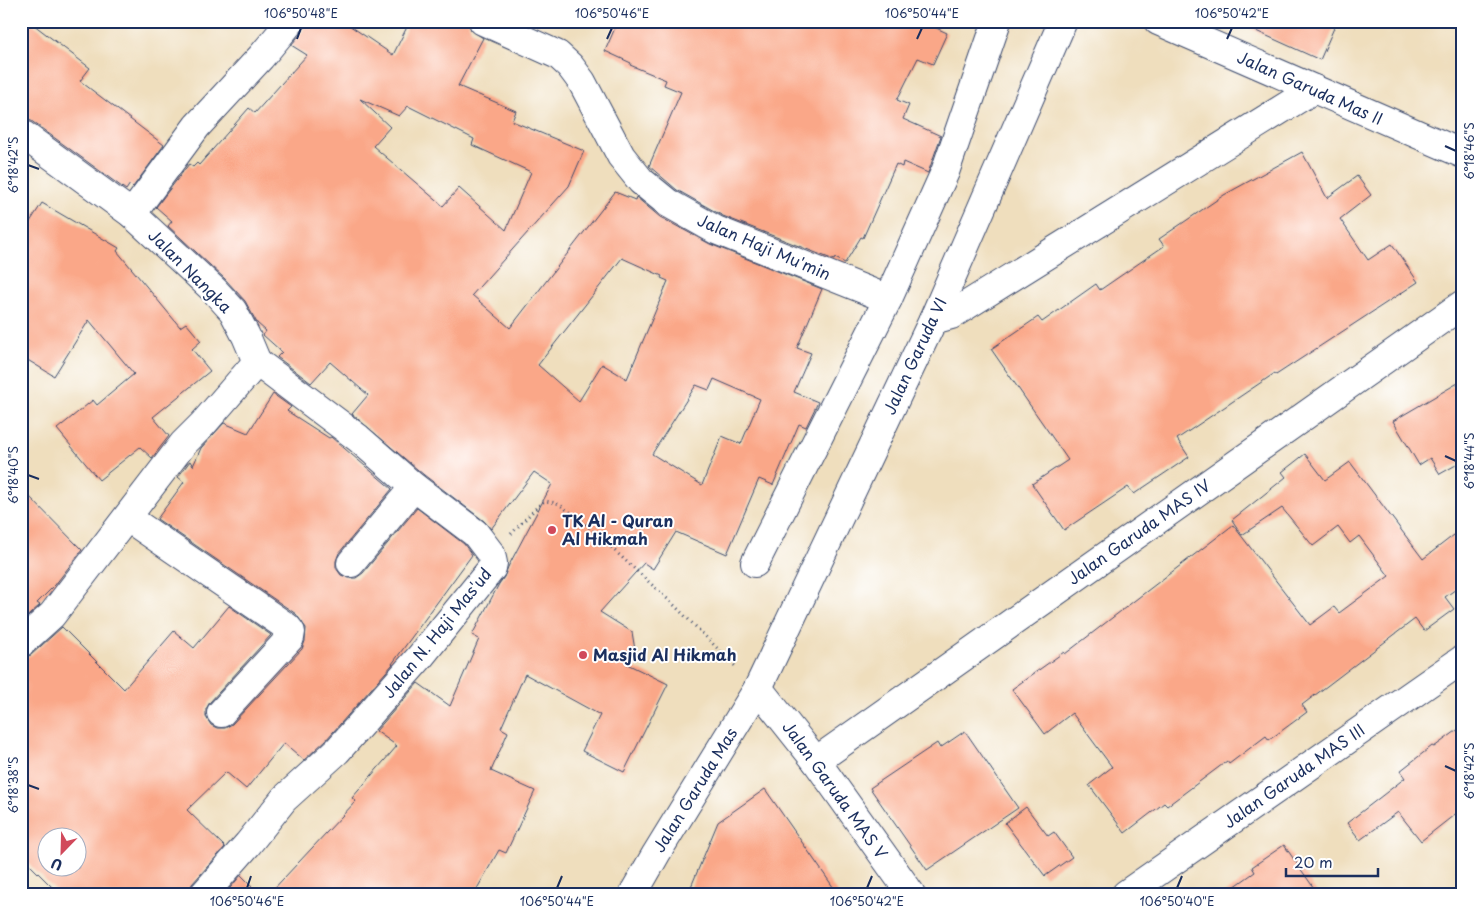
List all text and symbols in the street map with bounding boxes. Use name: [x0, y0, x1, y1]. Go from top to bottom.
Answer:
text: 106°50'48"E: [264, 4, 338, 22]
text: 106°50'46"E: [575, 4, 649, 22]
text: 106°50'44"E: [885, 4, 959, 22]
text: 106°50'42"E: [1195, 4, 1269, 22]
street label: Jalan Garuda Mas II: [1234, 44, 1387, 130]
text: 6°18'46"S: [1460, 122, 1478, 180]
text: 6°18'42"S: [4, 137, 22, 194]
street label: Jalan Haji Mu'min: [694, 207, 835, 285]
street label: Jalan Nangka: [144, 223, 238, 318]
street label: Jalan Garuda VI: [876, 293, 952, 418]
text: 6°18'44"S: [1460, 433, 1478, 489]
text: 6°18'40"S: [4, 446, 22, 504]
street label: Jalan Garuda MAS IV: [1062, 473, 1215, 590]
place label: TK Al - Quran Al Hikmah: [562, 508, 673, 550]
marker: TK Al - Quran Al Hikmah: [546, 524, 558, 536]
street label: Jalan N. Haji Mas'ud: [376, 562, 496, 703]
place label: Masjid Al Hikmah: [593, 642, 736, 666]
marker: Masjid Al Hikmah: [577, 649, 589, 661]
street label: Jalan Garuda MAS V: [778, 716, 894, 863]
street label: Jalan Garuda MAS III: [1218, 717, 1369, 833]
street label: Jalan Garuda Mas: [646, 722, 742, 857]
text: 6°18'42"S: [1460, 743, 1478, 800]
text: 6°18'38"S: [4, 757, 22, 814]
north arrow: [38, 828, 88, 878]
scale bar: [1286, 845, 1379, 877]
text: 20 m: [1294, 850, 1333, 873]
text: U: [48, 853, 66, 876]
text: 106°50'46"E: [210, 892, 284, 910]
text: 106°50'44"E: [520, 892, 594, 910]
text: 106°50'42"E: [830, 892, 904, 910]
text: 106°50'40"E: [1139, 892, 1215, 910]

